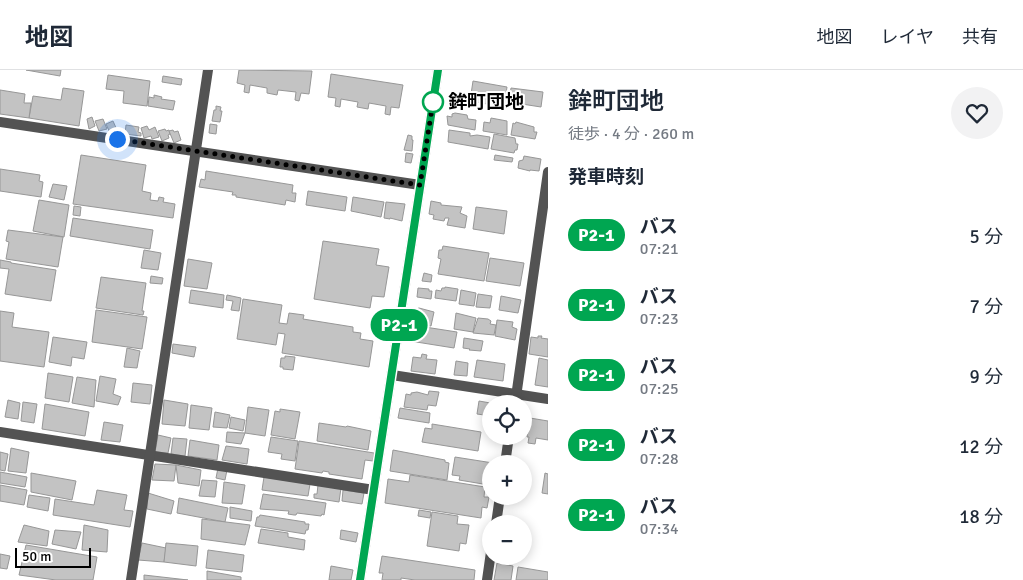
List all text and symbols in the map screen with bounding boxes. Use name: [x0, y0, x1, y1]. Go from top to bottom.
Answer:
text: 地図: [25, 22, 73, 52]
text: 地図: [817, 26, 853, 48]
text: レイヤ: [881, 26, 934, 48]
text: 共有: [962, 26, 998, 48]
text: 鉾町団地: [568, 86, 664, 116]
button: heart: [951, 87, 1003, 139]
place label: 鉾町団地: [448, 90, 524, 114]
marker: 鉾町団地: [422, 91, 444, 113]
text: 徒歩 · 4 分 · 260 m: [568, 124, 694, 144]
your location: [105, 127, 130, 152]
text: 発車時刻: [568, 165, 644, 189]
text: バス: [640, 215, 678, 239]
text: P2-1: [578, 224, 615, 246]
text: 5 分: [970, 225, 1003, 249]
text: 07:21: [640, 239, 679, 259]
text: バス: [640, 285, 678, 309]
text: P2-1: [578, 294, 615, 316]
text: 7 分: [970, 295, 1003, 319]
line badge: P2-1: [364, 309, 434, 341]
text: 07:23: [640, 309, 679, 329]
text: P2-1: [381, 314, 417, 336]
text: バス: [640, 355, 678, 379]
text: P2-1: [578, 364, 615, 386]
text: 9 分: [970, 365, 1003, 389]
text: 07:25: [640, 379, 679, 399]
map controls: [482, 395, 532, 565]
button: locate: [482, 395, 532, 445]
text: バス: [640, 425, 678, 449]
text: P2-1: [578, 434, 615, 456]
text: 12 分: [959, 435, 1003, 459]
text: 07:28: [640, 449, 679, 469]
button: +: [482, 455, 532, 505]
text: バス: [640, 495, 678, 519]
text: P2-1: [578, 504, 615, 526]
text: 18 分: [959, 505, 1003, 529]
button: −: [482, 515, 532, 565]
text: 07:34: [640, 519, 679, 539]
scale bar: [15, 545, 91, 568]
text: 50 m: [22, 548, 51, 565]

